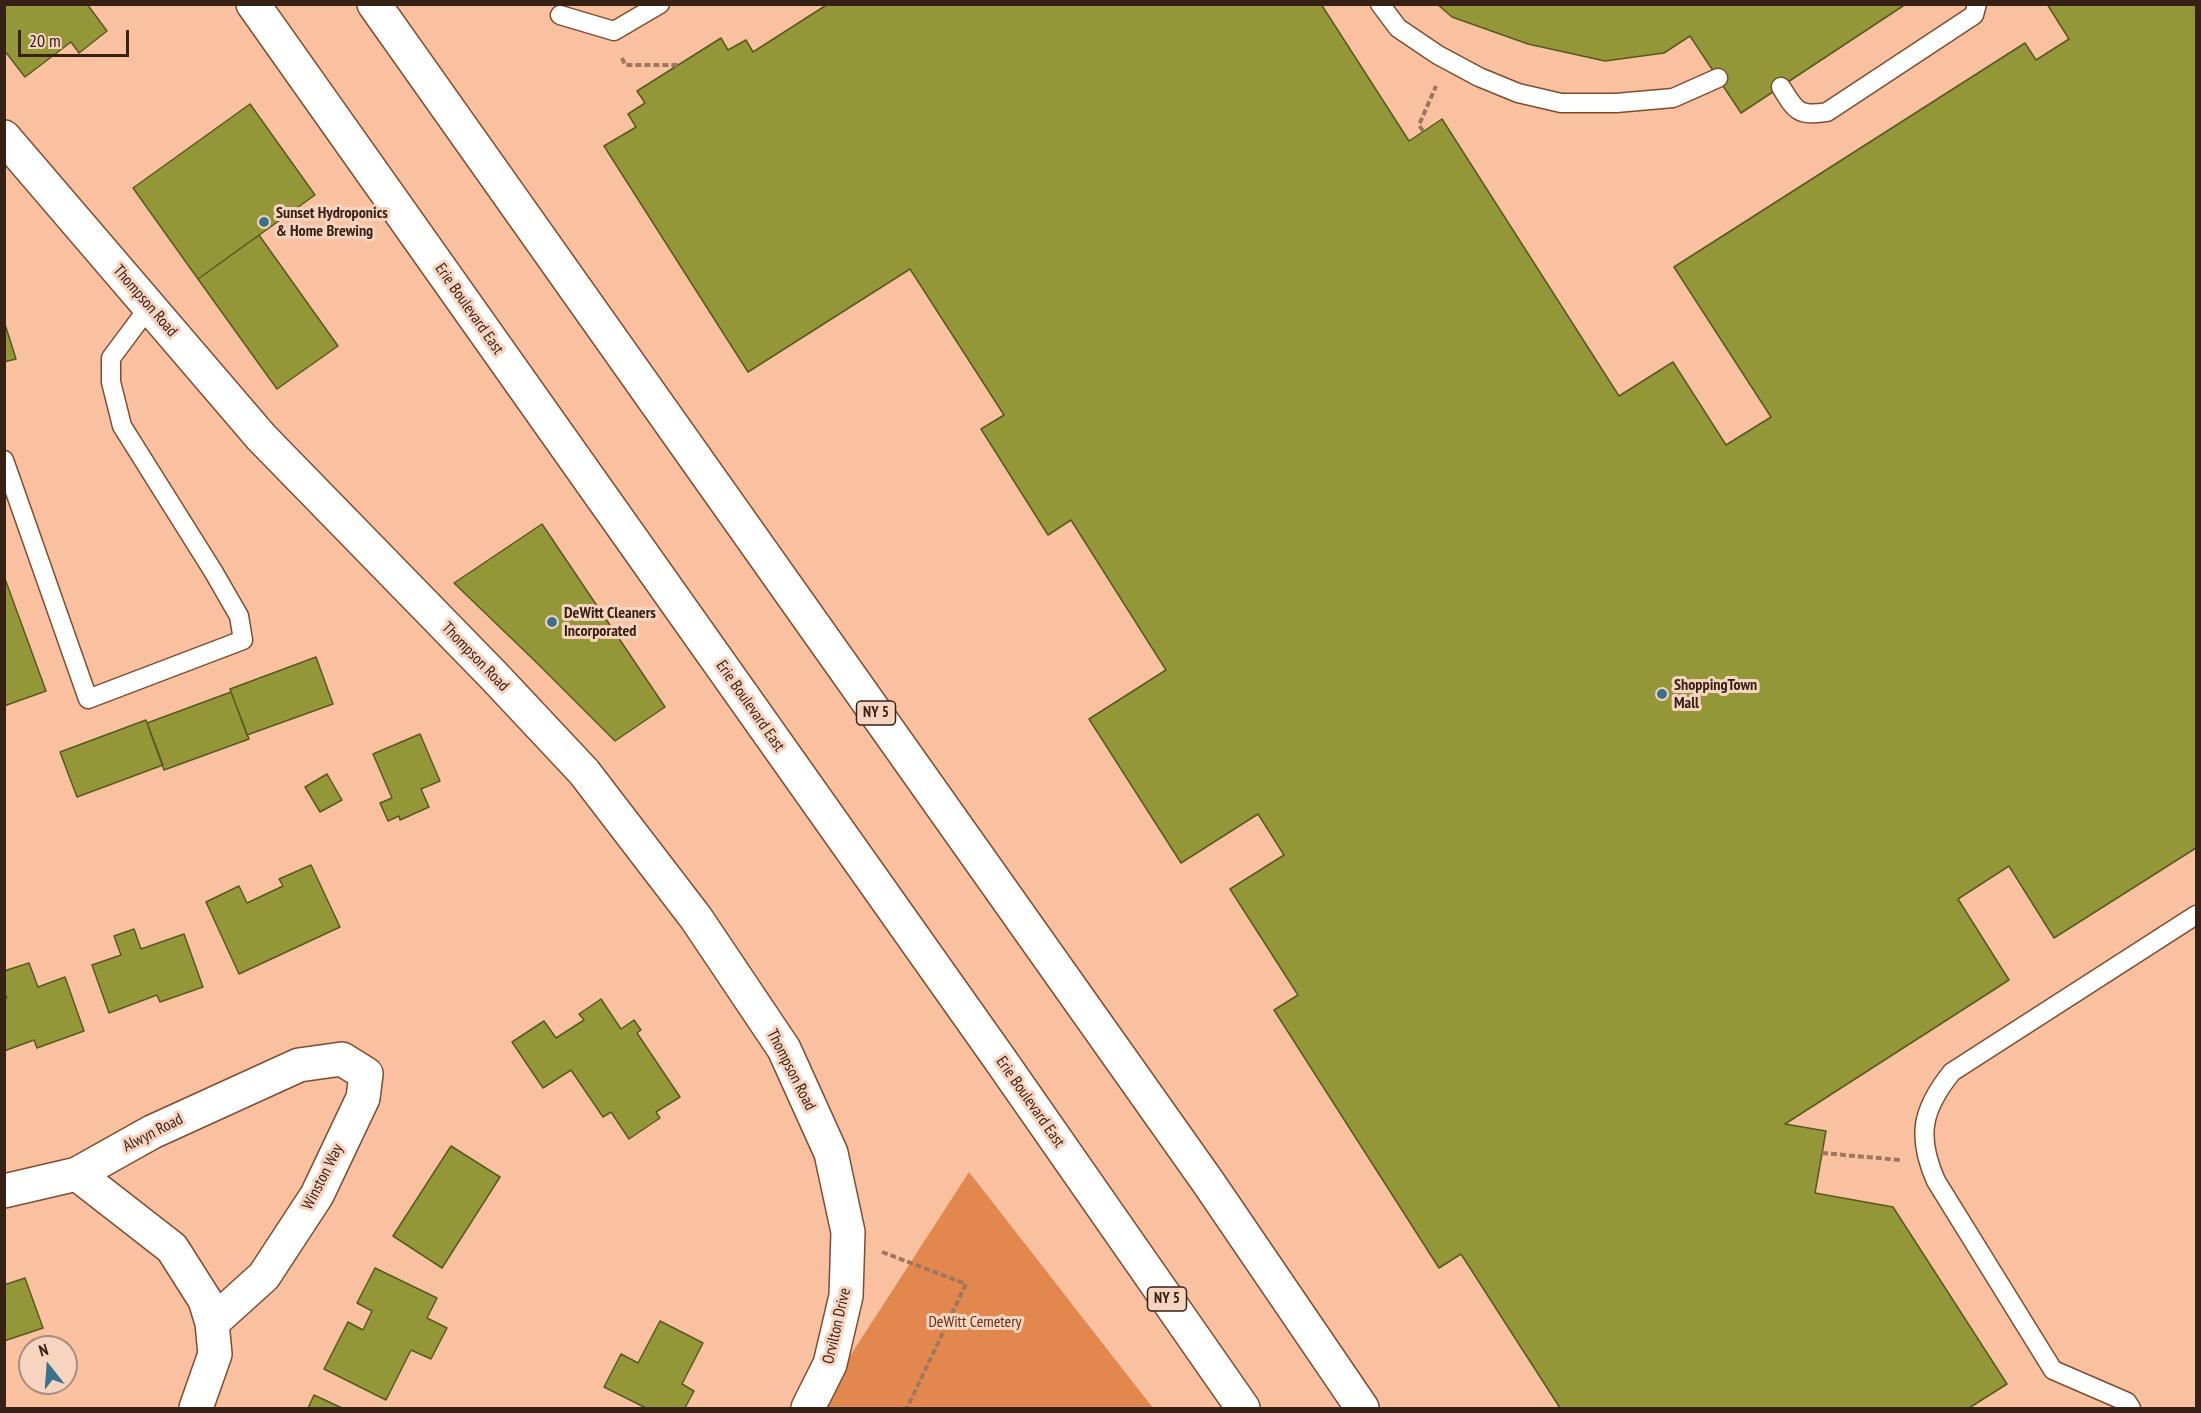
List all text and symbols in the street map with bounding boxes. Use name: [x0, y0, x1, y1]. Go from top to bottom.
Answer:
scale bar: [21, 18, 132, 56]
text: 20 m: [29, 29, 61, 52]
place label: Sunset Hydroponics & Home Brewing: [276, 203, 388, 241]
marker: Sunset Hydroponics & Home Brewing: [257, 215, 271, 229]
street label: Erie Boulevard East: [431, 260, 507, 358]
street label: Thompson Road: [109, 261, 181, 341]
place label: DeWitt Cleaners Incorporated: [564, 603, 656, 641]
marker: DeWitt Cleaners Incorporated: [545, 615, 559, 629]
street label: Thompson Road: [437, 618, 513, 696]
street label: Erie Boulevard East: [712, 657, 788, 755]
place label: ShoppingTown Mall: [1674, 675, 1757, 713]
marker: ShoppingTown Mall: [1655, 687, 1669, 701]
road number: NY 5: [856, 701, 896, 725]
street label: Thompson Road: [762, 1026, 820, 1114]
street label: Erie Boulevard East: [992, 1053, 1068, 1151]
street label: Alwyn Road: [120, 1110, 186, 1156]
street label: Winston Way: [298, 1141, 348, 1213]
street label: Orvilton Drive: [819, 1286, 855, 1366]
road number: NY 5: [1148, 1287, 1186, 1311]
park label: DeWitt Cemetery: [928, 1312, 1022, 1332]
north arrow: [18, 1335, 78, 1395]
text: N: [36, 1339, 50, 1361]

